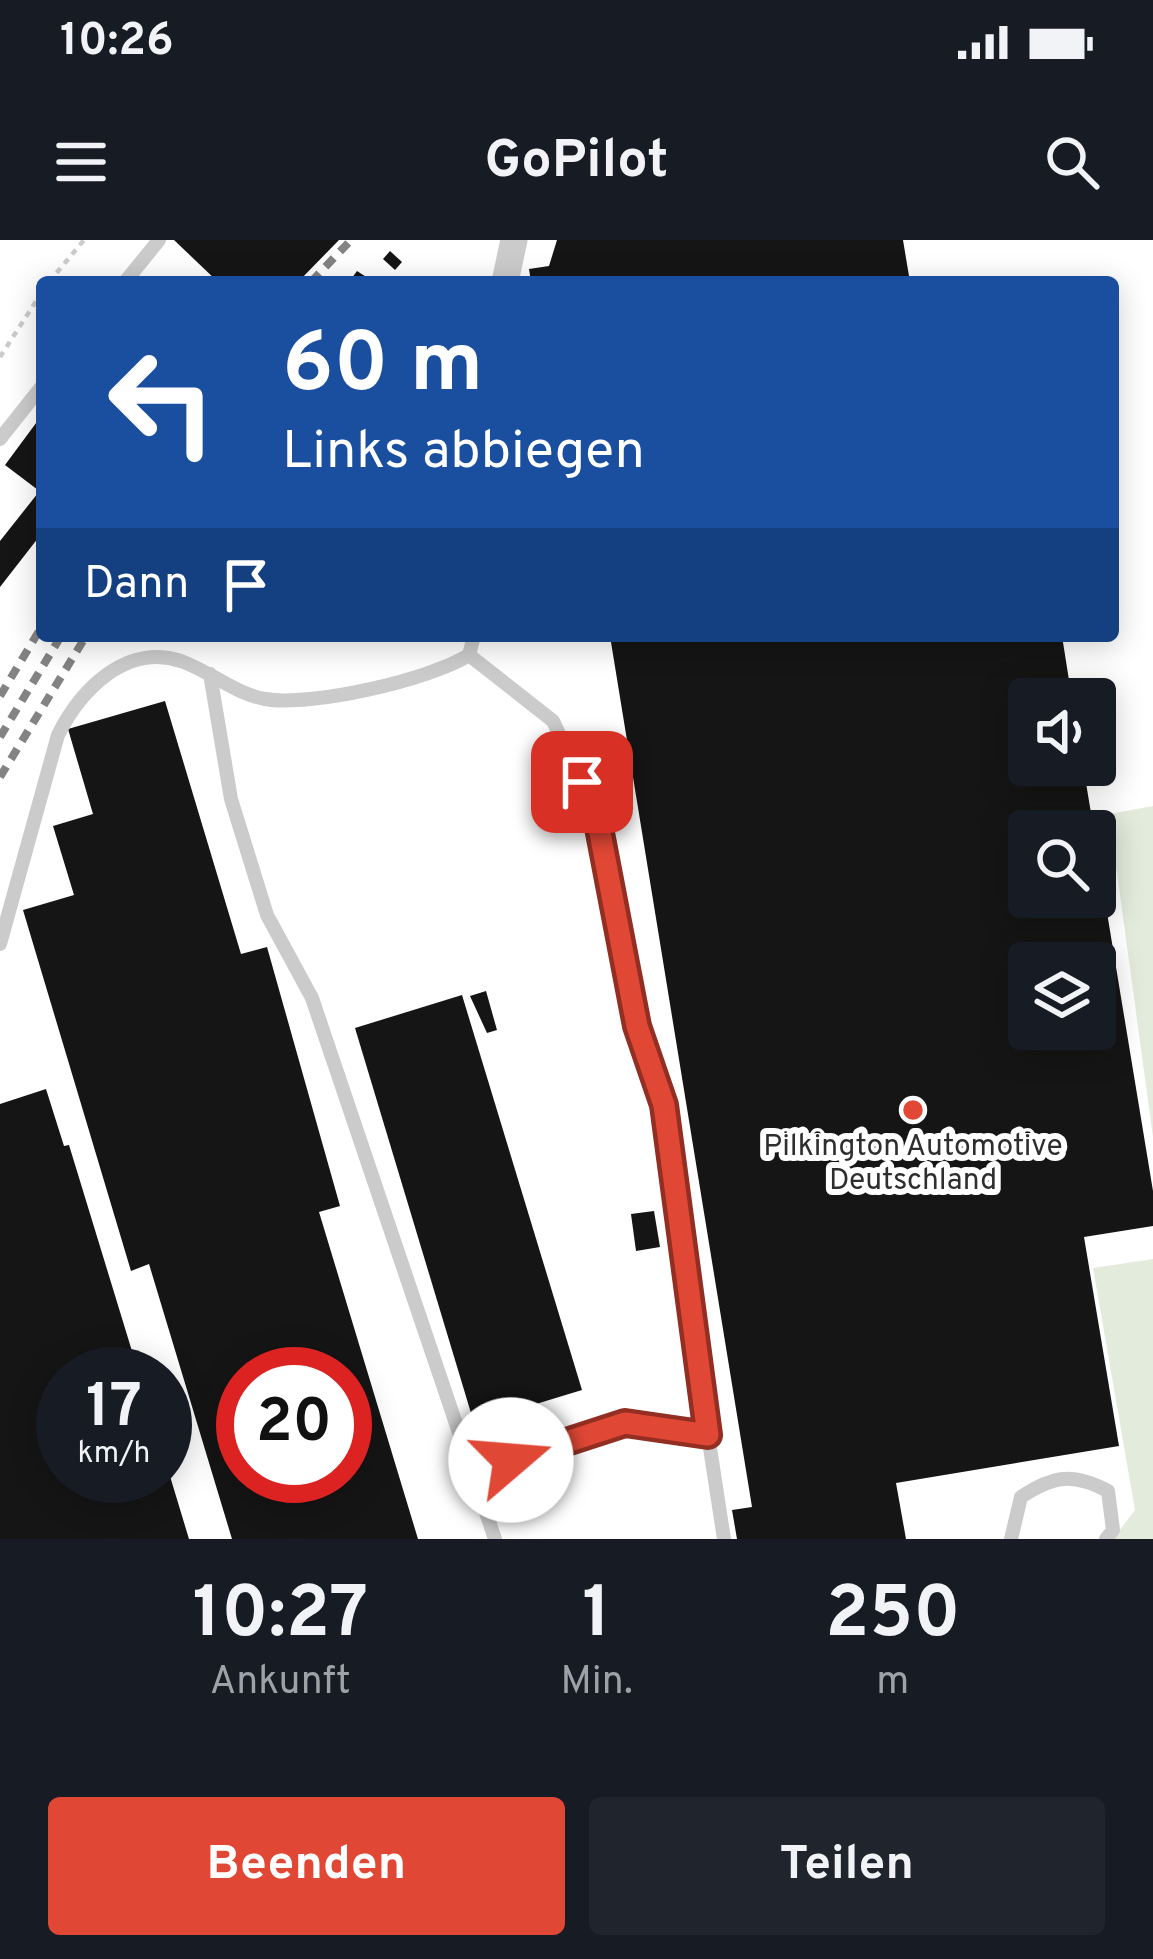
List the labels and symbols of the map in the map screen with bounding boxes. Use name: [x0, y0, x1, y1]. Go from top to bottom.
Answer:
pin: [531, 731, 633, 833]
marker: Pilkington Automotive Deutschland: [900, 1097, 926, 1123]
place label: Pilkington Automotive Deutschland: [763, 1129, 1063, 1200]
speed limit sign: 20: [216, 1347, 372, 1503]
position arrow: [448, 1397, 574, 1523]

